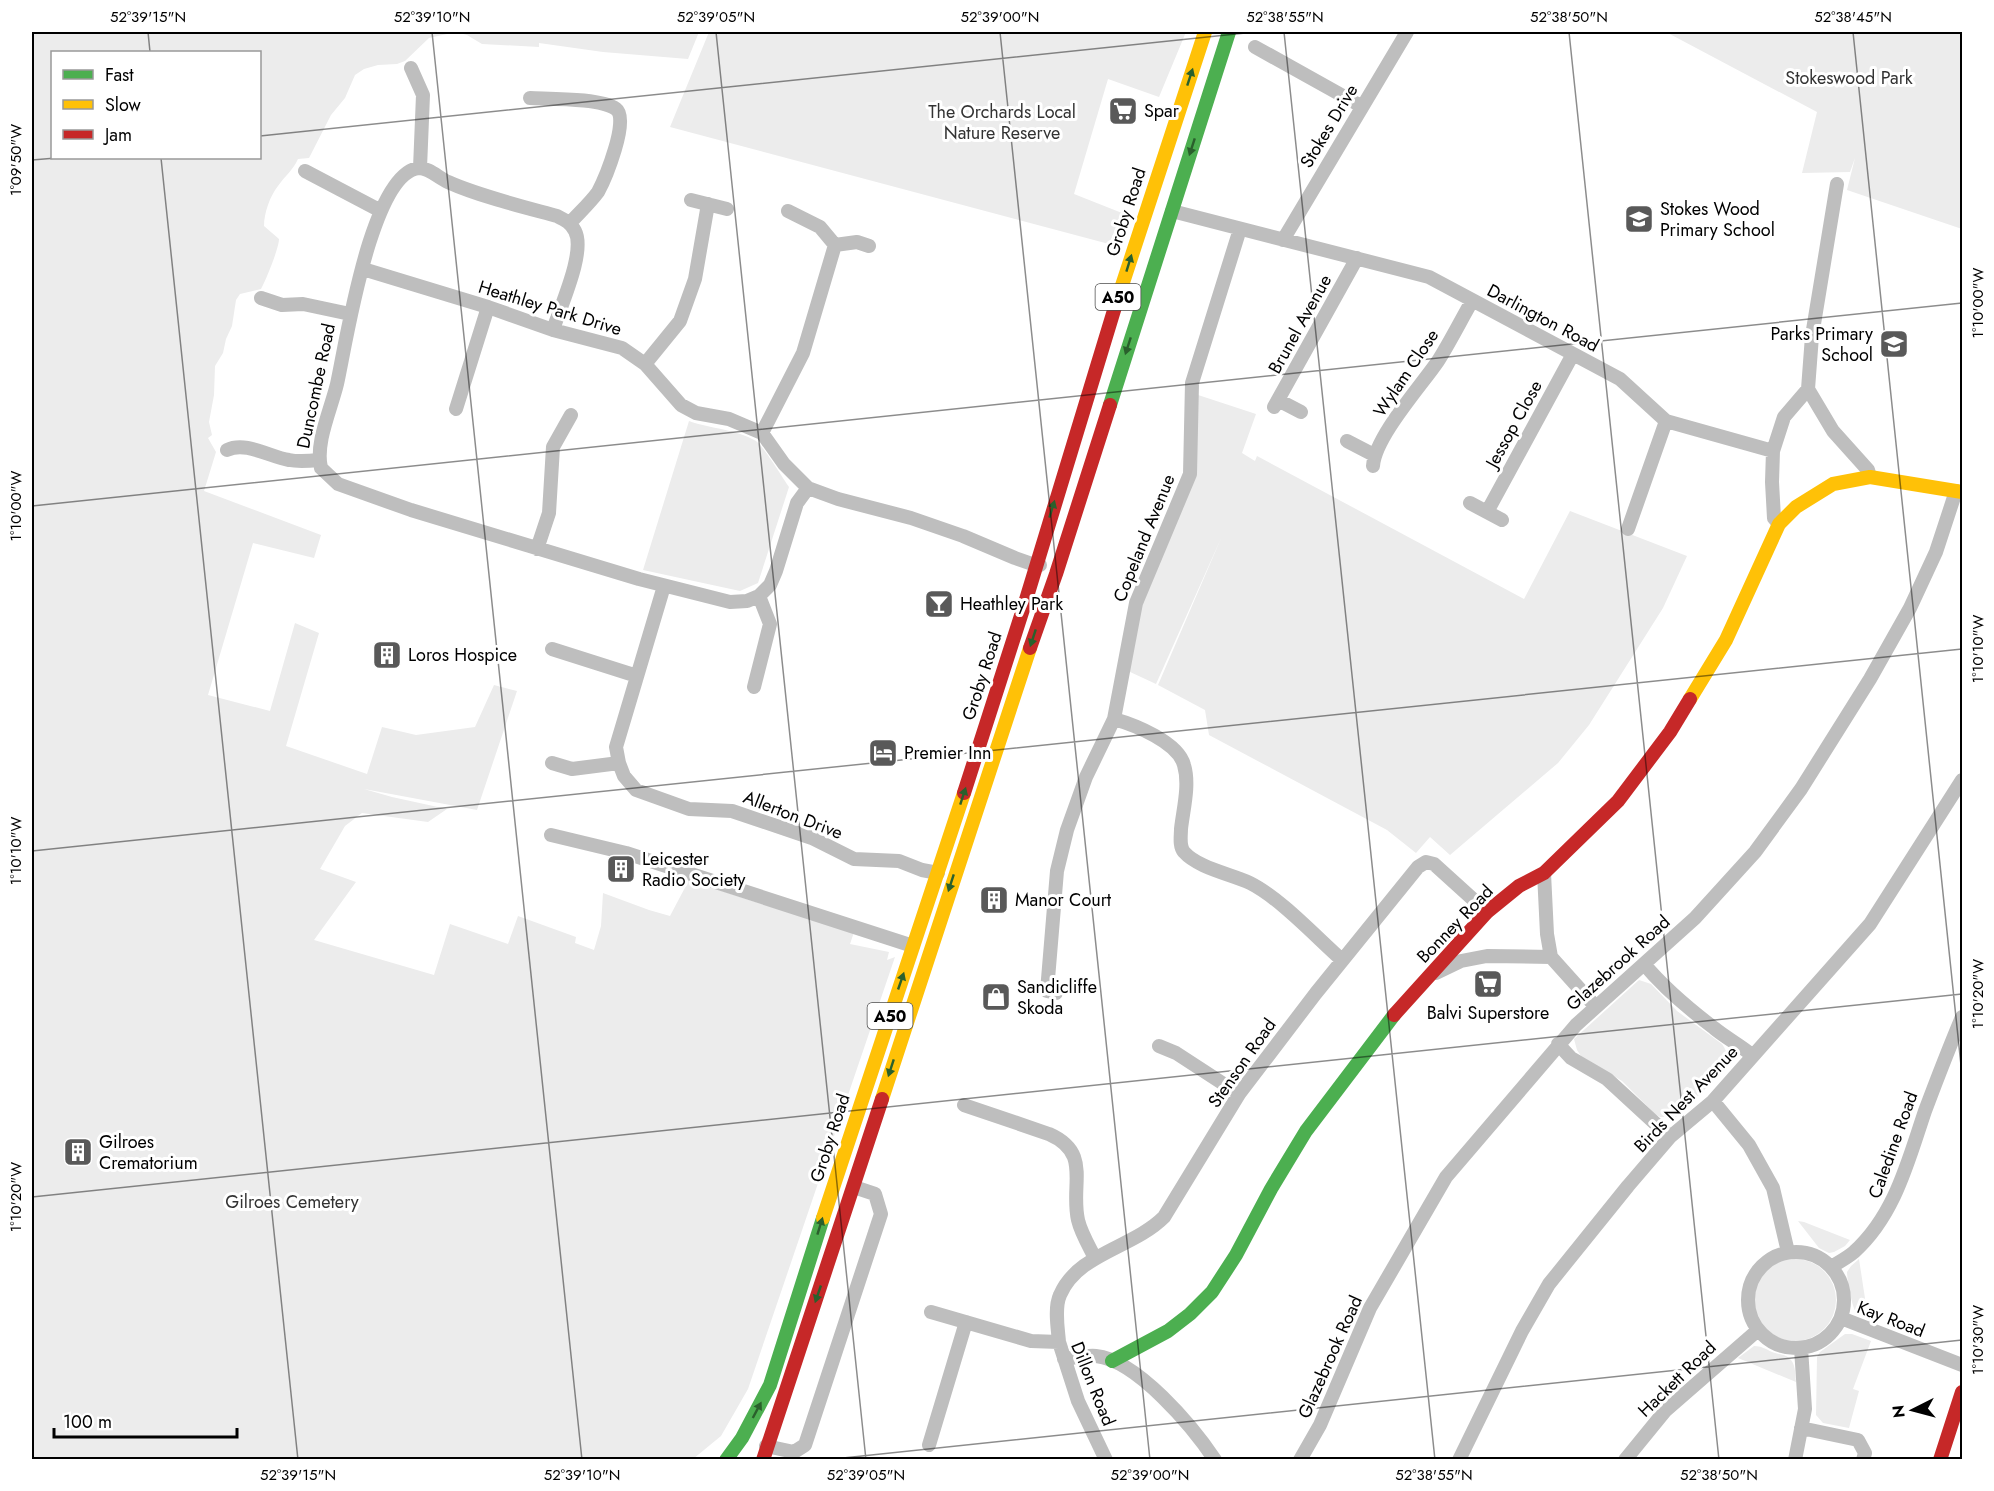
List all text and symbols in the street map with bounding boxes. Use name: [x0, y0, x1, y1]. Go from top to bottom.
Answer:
text: 52°39'15"N: [110, 6, 186, 28]
text: 52°39'10"N: [394, 6, 470, 28]
text: 52°39'05"N: [677, 6, 755, 28]
text: 52°39'00"N: [961, 6, 1039, 28]
text: 52°38'55"N: [1246, 6, 1324, 28]
text: 52°38'50"N: [1530, 6, 1608, 28]
text: 52°38'45"N: [1814, 6, 1892, 28]
legend: [51, 51, 261, 159]
text: Fast: [105, 62, 134, 88]
park label: Stokeswood Park: [1785, 65, 1913, 91]
one-way arrow: [1186, 68, 1195, 86]
street label: Stokes Drive: [1294, 79, 1364, 173]
text: Slow: [105, 92, 142, 118]
supermarket icon: Spar: [1107, 95, 1139, 127]
place label: Spar: [1144, 98, 1180, 124]
park label: The Orchards Local Nature Reserve: [928, 99, 1076, 146]
text: Jam: [103, 122, 132, 148]
text: 1°09'50"W: [5, 124, 27, 196]
one-way arrow: [1187, 138, 1196, 156]
street label: Groby Road: [1099, 164, 1153, 260]
place label: Stokes Wood Primary School: [1660, 196, 1775, 243]
school or university icon: Stokes Wood Primary School: [1623, 203, 1655, 235]
one-way arrow: [1125, 253, 1134, 271]
text: 1°10'00"W: [1967, 267, 1989, 338]
street label: Brunel Avenue: [1262, 270, 1338, 378]
street label: Heathley Park Drive: [475, 274, 625, 342]
street label: Darlington Road: [1482, 278, 1604, 358]
road number: A50: [1096, 284, 1140, 310]
street label: Duncombe Road: [290, 321, 342, 451]
place label: Parks Primary School: [1771, 321, 1873, 368]
street label: Wylam Close: [1367, 324, 1445, 422]
school or university icon: Parks Primary School: [1878, 328, 1910, 360]
one-way arrow: [1122, 337, 1132, 355]
street label: Jessop Close: [1478, 376, 1549, 474]
text: 1°10'00"W: [5, 470, 27, 541]
street label: Copeland Avenue: [1107, 470, 1181, 606]
one-way arrow: [1048, 500, 1057, 518]
bar icon: Heathley Park: [923, 588, 955, 620]
place label: Heathley Park: [960, 591, 1063, 617]
text: 1°10'10"W: [1967, 615, 1989, 683]
street label: Groby Road: [955, 628, 1009, 724]
one-way arrow: [1027, 629, 1037, 647]
building icon: Loros Hospice: [371, 639, 403, 671]
place label: Loros Hospice: [408, 642, 517, 668]
hotel icon: Premier Inn: [867, 737, 899, 769]
place label: Premier Inn: [904, 740, 992, 766]
street label: Allerton Drive: [740, 784, 846, 846]
one-way arrow: [958, 787, 968, 805]
text: 1°10'10"W: [5, 817, 27, 885]
place label: Leicester Radio Society: [642, 846, 745, 893]
building icon: Leicester Radio Society: [605, 853, 637, 885]
one-way arrow: [946, 874, 956, 892]
street label: Bonney Road: [1411, 879, 1499, 969]
building icon: Manor Court: [978, 884, 1010, 916]
place label: Manor Court: [1015, 887, 1112, 913]
street label: Glazebrook Road: [1560, 909, 1676, 1017]
text: 1°10'20"W: [1967, 959, 1989, 1029]
supermarket icon: Balvi Superstore: [1472, 968, 1504, 1000]
one-way arrow: [897, 972, 907, 990]
place label: Sandicliffe Skoda: [1017, 974, 1097, 1021]
shop icon: Sandicliffe Skoda: [980, 981, 1012, 1013]
place label: Balvi Superstore: [1427, 1000, 1549, 1026]
road number: A50: [868, 1003, 912, 1029]
street label: Stenson Road: [1202, 1013, 1282, 1113]
street label: Birds Nest Avenue: [1628, 1040, 1744, 1158]
one-way arrow: [886, 1059, 896, 1077]
street label: Caledine Road: [1862, 1088, 1924, 1202]
street label: Groby Road: [803, 1090, 857, 1186]
place label: Gilroes Crematorium: [99, 1129, 198, 1176]
building icon: Gilroes Crematorium: [62, 1136, 94, 1168]
text: 1°10'20"W: [5, 1162, 27, 1232]
park label: Gilroes Cemetery: [225, 1189, 359, 1215]
one-way arrow: [816, 1217, 825, 1235]
one-way arrow: [812, 1285, 822, 1303]
street label: Glazebrook Road: [1291, 1291, 1369, 1423]
street label: Kay Road: [1853, 1294, 1929, 1344]
text: 1°10'30"W: [1967, 1305, 1989, 1375]
street label: Hackett Road: [1632, 1335, 1722, 1423]
street label: Dillon Road: [1064, 1338, 1122, 1430]
north arrow: [1883, 1380, 1943, 1440]
scale bar: [54, 1401, 237, 1439]
one-way arrow: [752, 1401, 762, 1418]
text: N: [1886, 1404, 1911, 1419]
text: 100 m: [63, 1409, 112, 1435]
text: 52°39'15"N: [260, 1464, 336, 1486]
text: 52°39'10"N: [544, 1464, 620, 1486]
text: 52°39'05"N: [827, 1464, 905, 1486]
text: 52°39'00"N: [1111, 1464, 1189, 1486]
text: 52°38'55"N: [1395, 1464, 1473, 1486]
text: 52°38'50"N: [1680, 1464, 1758, 1486]

